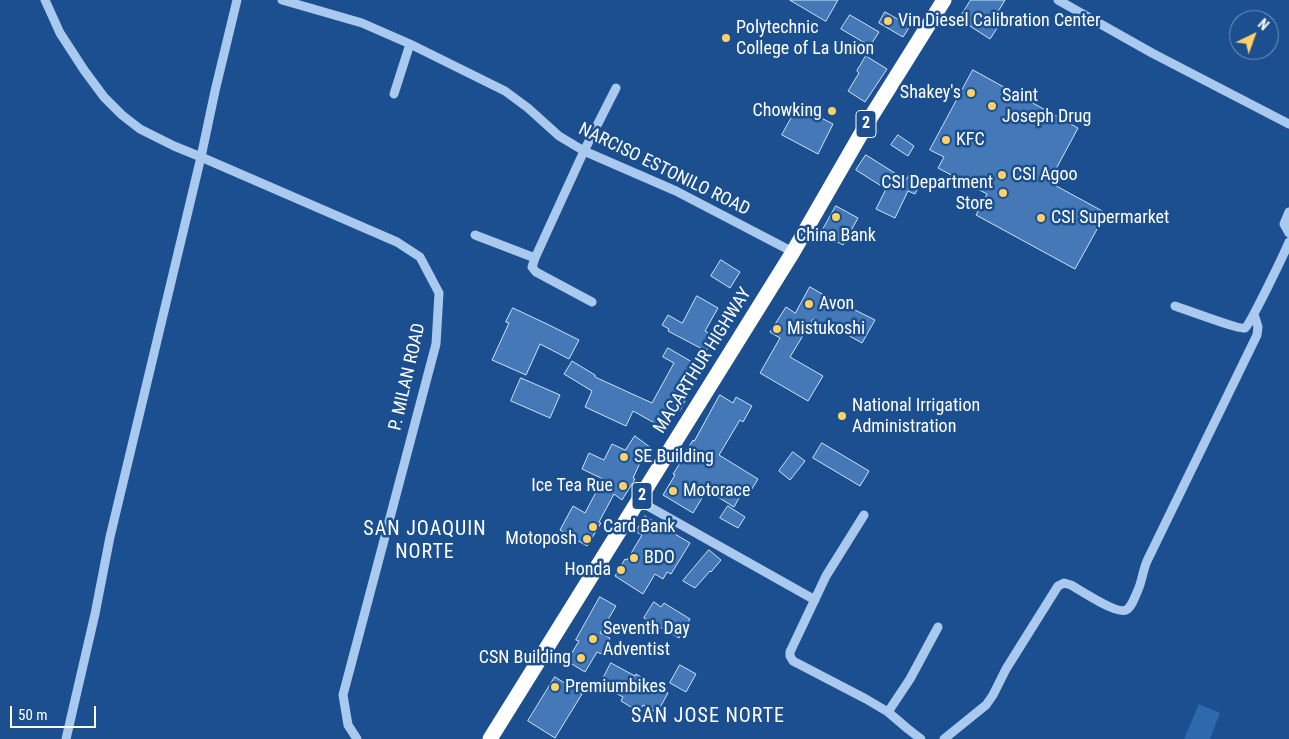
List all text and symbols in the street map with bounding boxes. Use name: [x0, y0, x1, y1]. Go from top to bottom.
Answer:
place label: Vin Diesel Calibration Center: [898, 10, 1100, 32]
north arrow: [1229, 10, 1279, 60]
marker: Vin Diesel Calibration Center: [882, 15, 894, 27]
text: N: [1255, 16, 1272, 33]
place label: Polytechnic College of La Union: [736, 17, 874, 59]
marker: Polytechnic College of La Union: [720, 32, 732, 44]
place label: Shakey's: [900, 82, 961, 104]
place label: Saint Joseph Drug: [1002, 85, 1091, 128]
marker: Shakey's: [965, 87, 977, 99]
place label: Chowking: [753, 100, 822, 122]
marker: Saint Joseph Drug: [986, 100, 998, 112]
marker: Chowking: [826, 105, 838, 117]
road number: 2: [856, 110, 876, 138]
street label: NARCISO ESTONILO ROAD: [575, 119, 753, 221]
place label: KFC: [956, 129, 985, 151]
marker: KFC: [940, 134, 952, 146]
place label: CSI Agoo: [1012, 164, 1077, 186]
marker: CSI Agoo: [996, 169, 1008, 181]
place label: CSI Department Store: [881, 172, 993, 214]
marker: CSI Department Store: [997, 187, 1009, 199]
place label: CSI Supermarket: [1051, 207, 1169, 229]
marker: China Bank: [830, 211, 842, 223]
marker: CSI Supermarket: [1035, 212, 1047, 224]
place label: China Bank: [796, 225, 876, 247]
street label: MACARTHUR HIGHWAY: [649, 284, 757, 438]
place label: Avon: [819, 293, 854, 315]
marker: Avon: [803, 298, 815, 310]
place label: Mistukoshi: [787, 318, 865, 340]
street label: P. MILAN ROAD: [385, 321, 431, 433]
marker: Mistukoshi: [771, 323, 783, 335]
place label: National Irrigation Administration: [852, 395, 980, 438]
marker: National Irrigation Administration: [836, 410, 848, 422]
place label: SE Building: [634, 446, 714, 468]
marker: SE Building: [618, 451, 630, 463]
place label: Ice Tea Rue: [531, 475, 613, 497]
marker: Ice Tea Rue: [617, 480, 629, 492]
place label: Motorace: [683, 480, 750, 502]
road number: 2: [632, 482, 652, 510]
marker: Motorace: [667, 485, 679, 497]
place label: Card Bank: [603, 516, 675, 538]
district label: SAN JOAQUIN NORTE: [362, 518, 488, 565]
marker: Card Bank: [587, 521, 599, 533]
place label: Motoposh: [505, 528, 577, 550]
marker: Motoposh: [581, 533, 593, 545]
place label: BDO: [644, 547, 675, 569]
marker: BDO: [628, 552, 640, 564]
place label: Honda: [565, 559, 611, 581]
marker: Honda: [615, 564, 627, 576]
place label: Seventh Day Adventist: [603, 618, 690, 660]
marker: Seventh Day Adventist: [587, 633, 599, 645]
place label: CSN Building: [479, 647, 571, 669]
marker: CSN Building: [575, 652, 587, 664]
place label: Premiumbikes: [565, 676, 666, 698]
marker: Premiumbikes: [549, 681, 561, 693]
scale bar: [12, 696, 99, 728]
district label: SAN JOSE NORTE: [629, 705, 787, 729]
text: 50 m: [18, 706, 48, 724]

